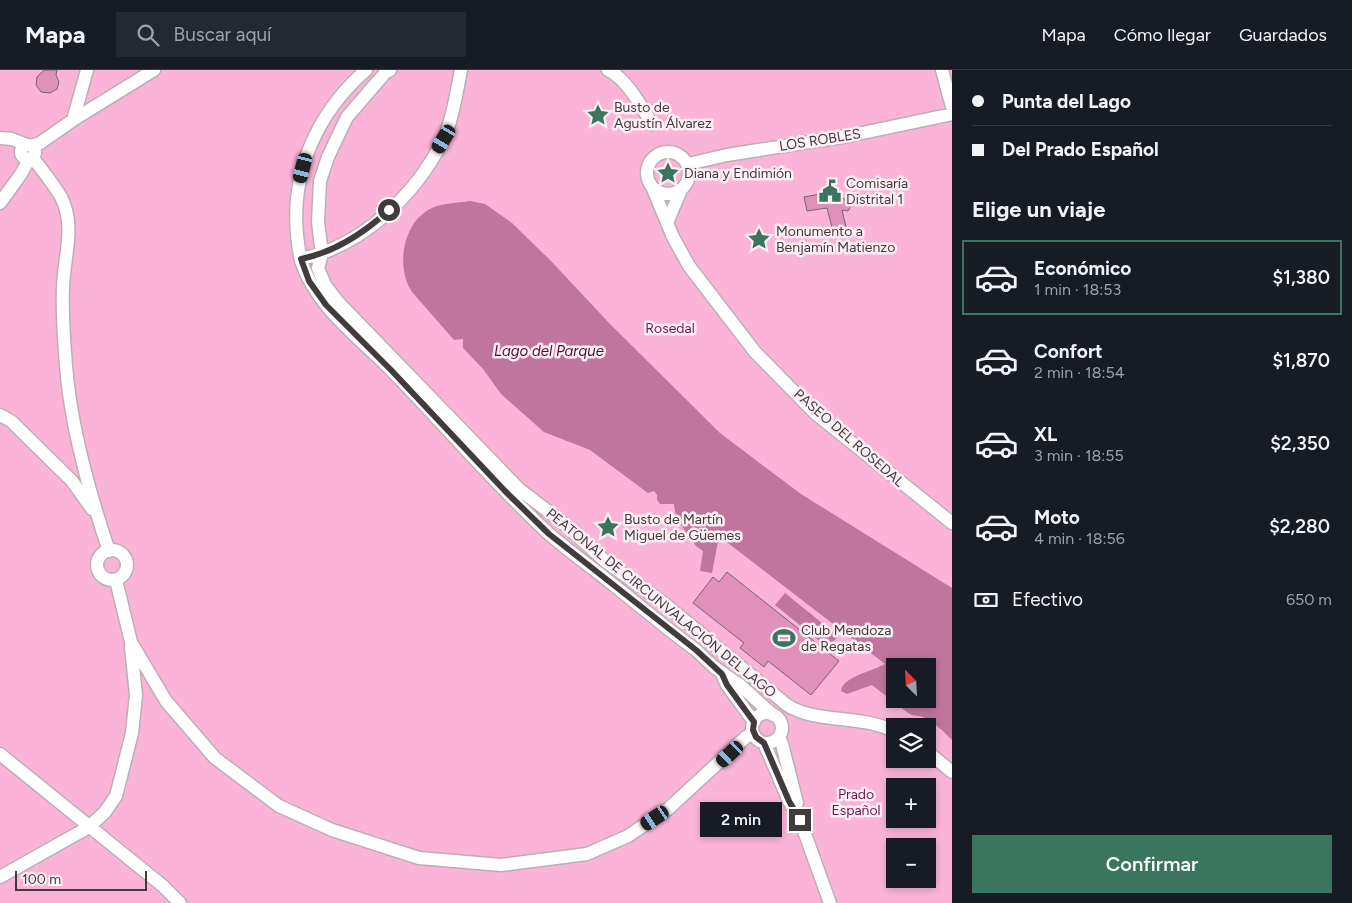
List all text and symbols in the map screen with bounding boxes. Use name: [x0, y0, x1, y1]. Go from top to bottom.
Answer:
search box: [116, 12, 466, 57]
text: Mapa: [25, 20, 86, 49]
icon: search: [134, 21, 162, 49]
text: Buscar aquí: [174, 23, 271, 46]
text: Mapa: [1041, 24, 1086, 46]
text: Cómo llegar: [1114, 24, 1211, 46]
text: Guardados: [1239, 24, 1327, 46]
text: Punta del Lago: [1002, 90, 1131, 113]
place label: Busto de Agustín Álvarez: [614, 99, 712, 132]
place icon: Busto de Agustín Álvarez: [585, 102, 611, 128]
car: [429, 122, 458, 156]
street label: LOS ROBLES: [778, 125, 862, 155]
text: Del Prado Español: [1002, 138, 1159, 161]
car: [292, 152, 313, 184]
place icon: Diana y Endimión: [655, 160, 681, 186]
place label: Diana y Endimión: [684, 165, 792, 182]
place label: Comisaría Distrital 1: [846, 175, 908, 208]
public building icon: Comisaría Distrital 1: [817, 178, 843, 204]
text: Elige un viaje: [972, 196, 1105, 223]
route start: [378, 199, 400, 221]
place label: Monumento a Benjamín Matienzo: [776, 223, 895, 256]
place icon: Monumento a Benjamín Matienzo: [746, 226, 772, 252]
icon: car: [974, 255, 1019, 300]
text: Económico: [1034, 257, 1131, 280]
text: $1,380: [1272, 266, 1330, 289]
text: 1 min · 18:53: [1034, 280, 1121, 299]
park label: Rosedal: [645, 320, 695, 337]
icon: car: [974, 338, 1019, 383]
text: Confort: [1034, 340, 1103, 363]
water label: Lago del Parque: [494, 342, 604, 360]
text: $1,870: [1272, 349, 1330, 372]
text: 2 min · 18:54: [1034, 363, 1125, 382]
street label: PASEO DEL ROSEDAL: [790, 386, 908, 491]
icon: car: [974, 421, 1019, 466]
text: XL: [1034, 423, 1057, 446]
text: $2,350: [1270, 432, 1330, 455]
text: 3 min · 18:55: [1034, 446, 1124, 465]
icon: car: [974, 504, 1019, 549]
street label: PEATONAL DE CIRCUNVALACIÓN DEL LAGO: [543, 505, 779, 701]
text: Moto: [1034, 506, 1080, 529]
place label: Busto de Martín Miguel de Güemes: [624, 511, 741, 544]
place icon: Busto de Martín Miguel de Güemes: [595, 514, 621, 540]
text: $2,280: [1269, 515, 1330, 538]
text: 4 min · 18:56: [1034, 529, 1125, 548]
icon: cash: [972, 586, 1000, 614]
text: Efectivo: [1012, 588, 1083, 611]
text: 650 m: [1286, 590, 1332, 609]
place label: Club Mendoza de Regatas: [801, 622, 891, 655]
sports icon: Club Mendoza de Regatas: [771, 625, 797, 651]
north arrow: [886, 658, 936, 708]
map controls: [886, 658, 936, 888]
button: layers: [886, 718, 936, 768]
car: [713, 738, 746, 770]
button: +: [886, 778, 936, 828]
park label: Prado Español: [831, 786, 881, 819]
callout: 2 min: [700, 802, 782, 838]
car: [638, 803, 671, 833]
route end: [789, 809, 811, 831]
text: 2 min: [721, 810, 761, 829]
button: Confirmar: [972, 835, 1332, 893]
button: −: [886, 838, 936, 888]
scale bar: [15, 868, 148, 891]
text: 100 m: [22, 871, 61, 888]

